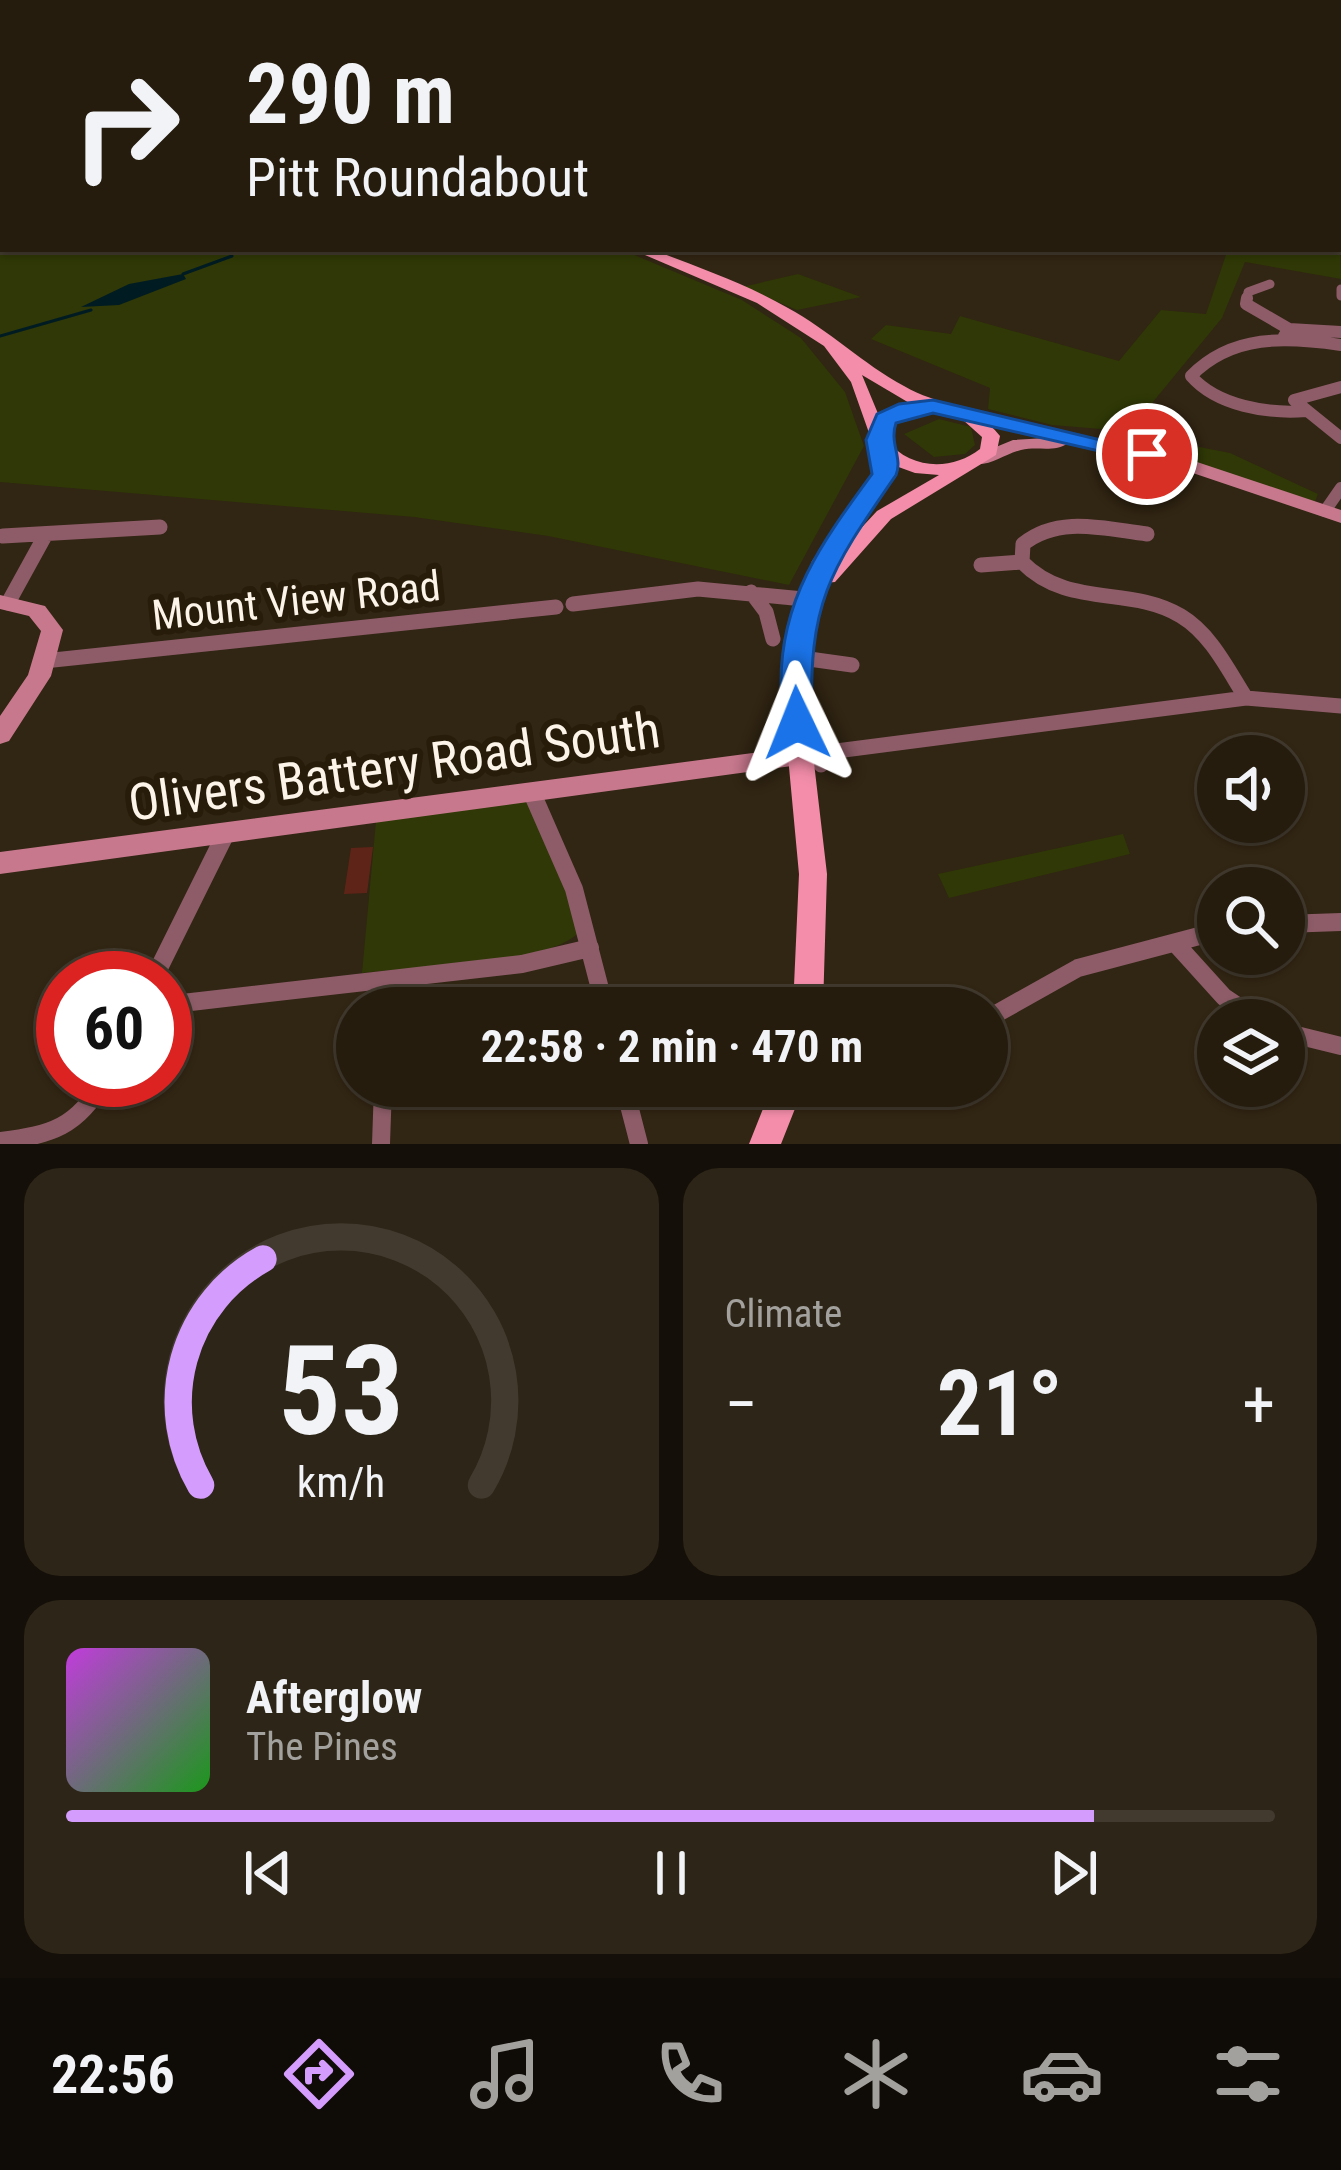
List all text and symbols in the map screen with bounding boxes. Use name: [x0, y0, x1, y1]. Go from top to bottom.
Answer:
text: 290 m: [246, 45, 455, 144]
icon: right: [48, 48, 204, 204]
text: Pitt Roundabout: [246, 146, 589, 209]
pin: [1096, 403, 1198, 505]
icon: arrive: [1114, 421, 1180, 487]
street label: Mount View Road: [149, 561, 443, 640]
position arrow: [734, 660, 860, 786]
street label: Olivers Battery Road South: [125, 700, 663, 833]
map controls: [1197, 735, 1305, 1107]
button: sound: [1197, 735, 1305, 843]
button: search: [1197, 867, 1305, 975]
speed limit sign: 60: [36, 951, 192, 1107]
button: layers: [1197, 999, 1305, 1107]
text: 22:58 · 2 min · 470 m: [481, 1020, 863, 1073]
text: Climate: [725, 1291, 842, 1337]
text: 53: [278, 1318, 404, 1464]
text: 21°: [937, 1352, 1063, 1457]
text: −: [725, 1366, 758, 1443]
text: +: [1242, 1366, 1275, 1443]
text: km/h: [297, 1457, 385, 1507]
text: Afterglow: [246, 1671, 422, 1724]
text: The Pines: [246, 1724, 398, 1770]
icon: previous: [235, 1840, 301, 1906]
icon: pause: [638, 1840, 704, 1906]
icon: next: [1041, 1840, 1107, 1906]
icon: directions: [277, 2032, 361, 2116]
icon: music: [463, 2032, 547, 2116]
icon: phone: [648, 2032, 732, 2116]
icon: climate: [834, 2032, 918, 2116]
icon: car: [1020, 2032, 1104, 2116]
icon: filters: [1206, 2032, 1290, 2116]
text: 22:56: [51, 2043, 175, 2106]

